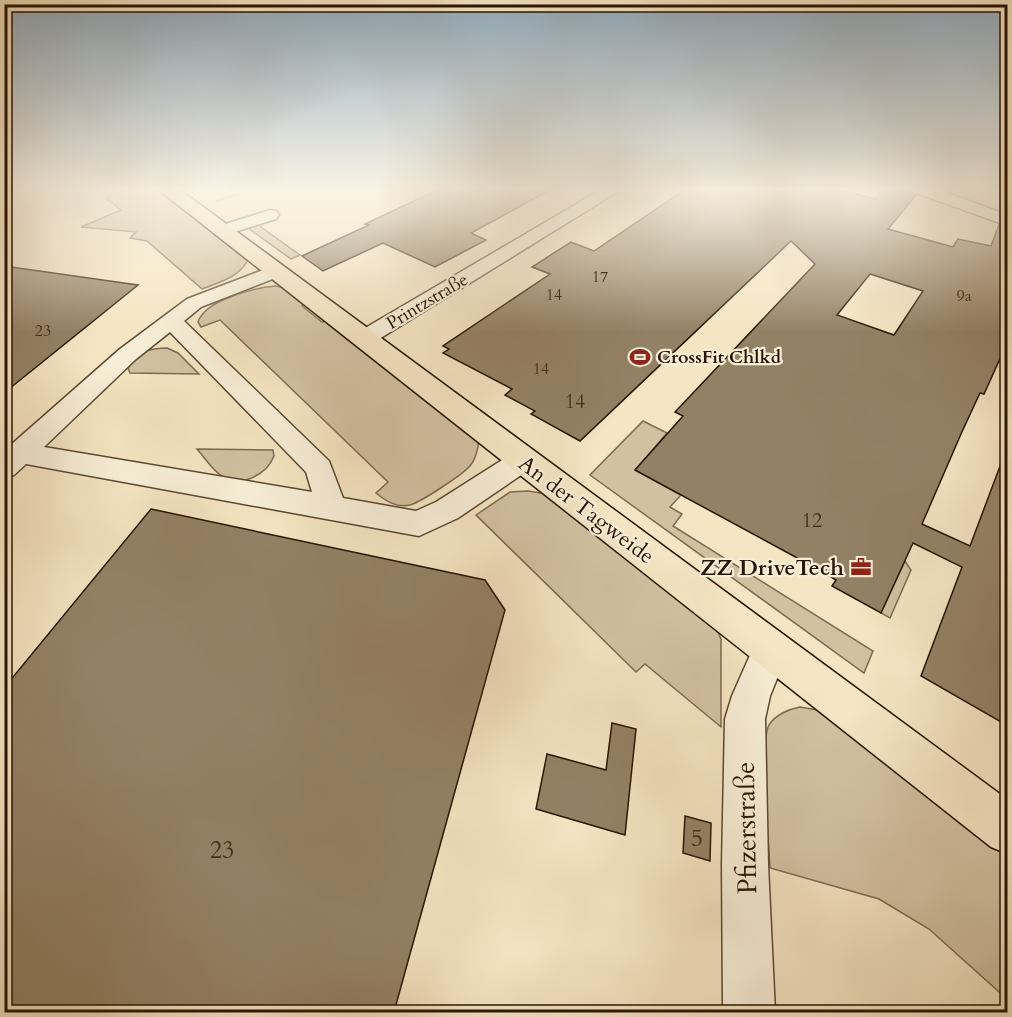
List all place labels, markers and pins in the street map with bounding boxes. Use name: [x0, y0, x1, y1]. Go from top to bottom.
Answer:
sports icon: CrossFit Chlkd: [628, 345, 652, 369]
place label: CrossFit Chlkd: [657, 345, 782, 370]
place label: ZZ DriveTech: [700, 553, 844, 583]
office icon: ZZ DriveTech: [849, 555, 873, 579]

